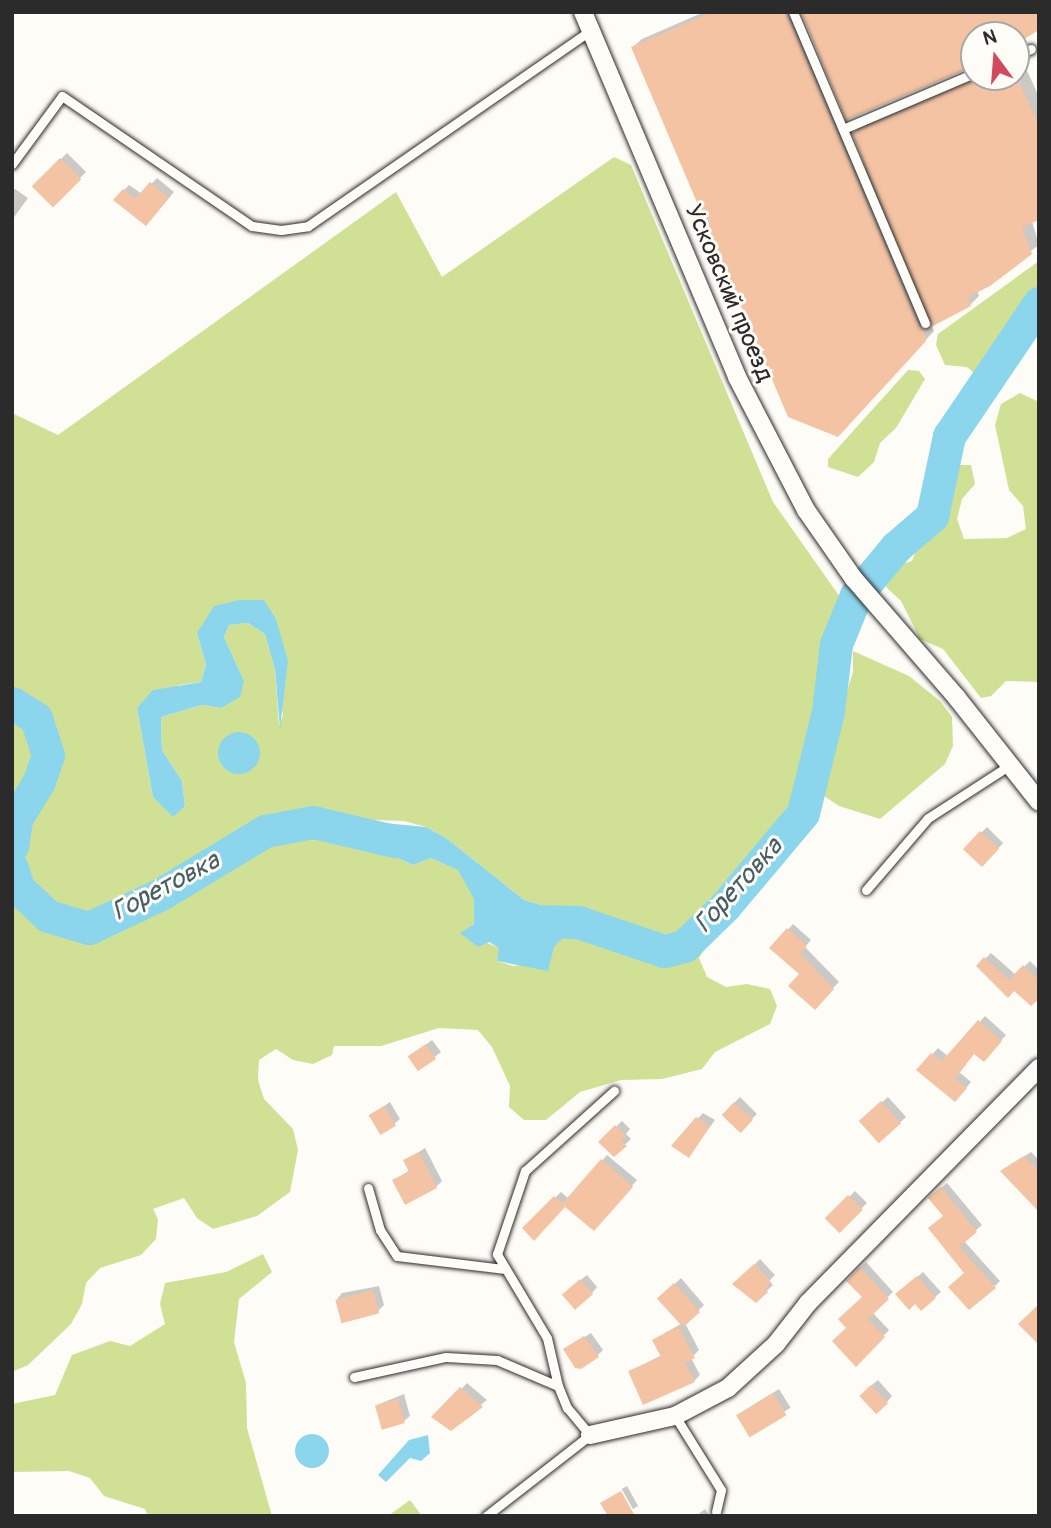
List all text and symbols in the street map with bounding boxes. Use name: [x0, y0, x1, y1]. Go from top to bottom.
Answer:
north arrow: [960, 21, 1030, 91]
text: N: [980, 24, 999, 51]
street label: Усковский проезд: [679, 200, 779, 386]
water label: Горетовка: [688, 832, 790, 940]
water label: Горетовка: [107, 846, 225, 928]

